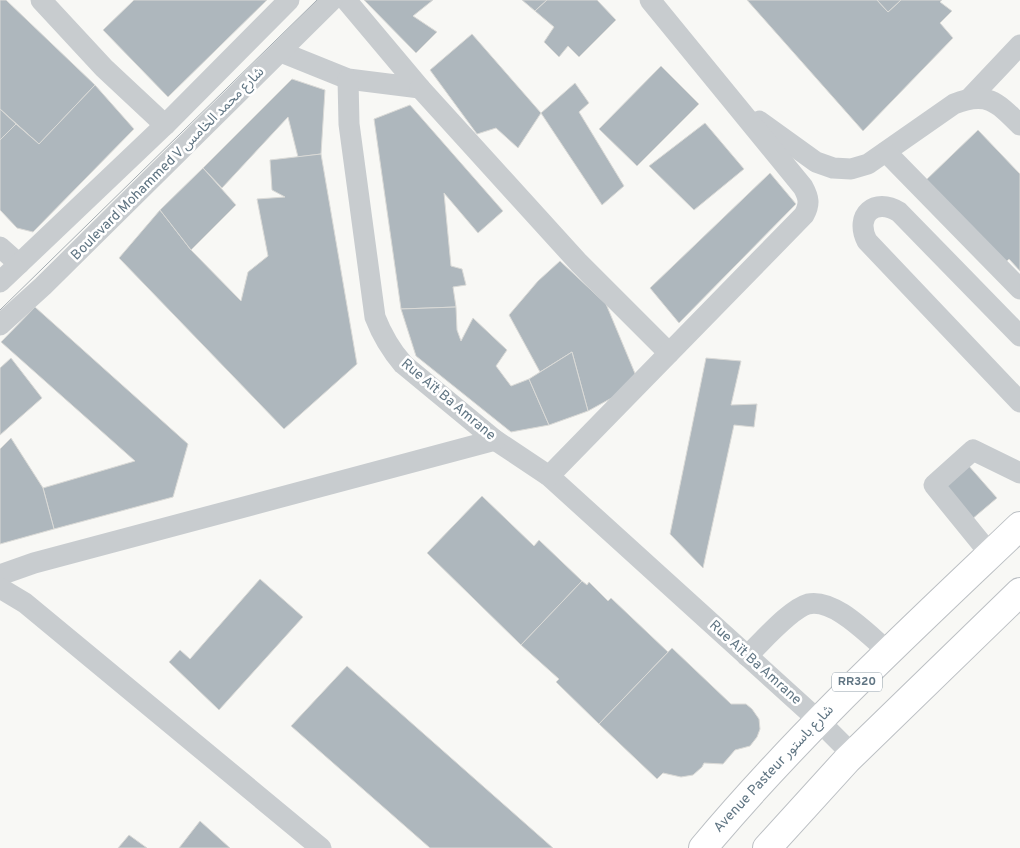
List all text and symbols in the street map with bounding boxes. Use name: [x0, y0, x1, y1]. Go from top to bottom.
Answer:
street label: Boulevard Mohammed V شارع محمد الخامس: [68, 64, 269, 265]
street label: Rue Aït Ba Amrane: [397, 356, 499, 444]
street label: Rue Aït Ba Amrane: [705, 617, 805, 709]
road number: RR320: [832, 672, 882, 692]
street label: Avenue Pasteur شارع باستور: [710, 702, 838, 837]

